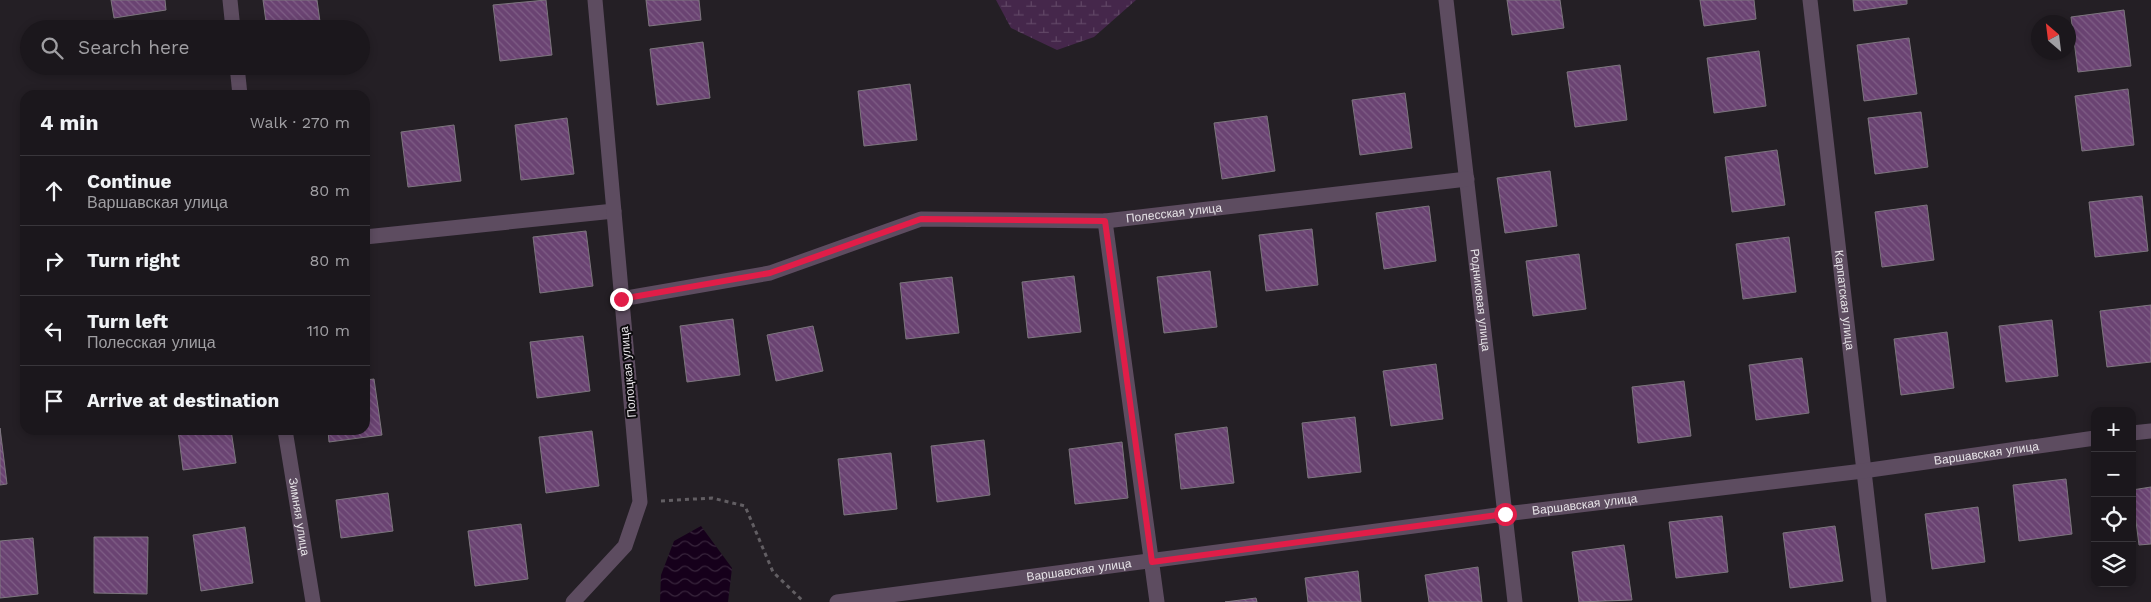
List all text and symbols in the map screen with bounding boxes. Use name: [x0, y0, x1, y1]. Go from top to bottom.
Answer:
north arrow: [2031, 15, 2076, 60]
search box: [20, 20, 370, 75]
icon: search: [38, 34, 66, 62]
text: Search here: [78, 36, 189, 59]
text: 4 min: [40, 110, 98, 135]
text: Walk · 270 m: [250, 113, 350, 132]
text: Continue: [87, 170, 171, 193]
icon: ahead: [40, 177, 68, 205]
text: 80 m: [309, 181, 350, 200]
text: Варшавская улица: [87, 193, 228, 212]
street label: Полесская улица: [1125, 200, 1223, 226]
icon: right: [40, 247, 68, 275]
street label: Родниковая улица: [1468, 248, 1493, 352]
text: Turn right: [87, 249, 180, 272]
street label: Карпатская улица: [1832, 249, 1857, 351]
text: 80 m: [309, 251, 350, 270]
route end: [610, 288, 633, 311]
text: Turn left: [87, 310, 168, 333]
icon: left: [40, 317, 68, 345]
text: 110 m: [307, 321, 350, 340]
street label: Полоцкая улица: [617, 326, 639, 418]
text: Полесская улица: [87, 333, 216, 352]
icon: arrive: [40, 387, 68, 415]
text: Arrive at destination: [87, 389, 279, 412]
map controls: [2091, 407, 2136, 587]
button: +: [2091, 407, 2136, 452]
street label: Варшавская улица: [1933, 439, 2040, 468]
button: −: [2091, 452, 2136, 497]
street label: Зимняя улица: [286, 477, 312, 557]
street label: Варшавская улица: [1531, 491, 1638, 518]
button: locate: [2091, 497, 2136, 542]
route start: [1494, 503, 1517, 526]
button: layers: [2091, 542, 2136, 587]
street label: Варшавская улица: [1026, 556, 1133, 584]

